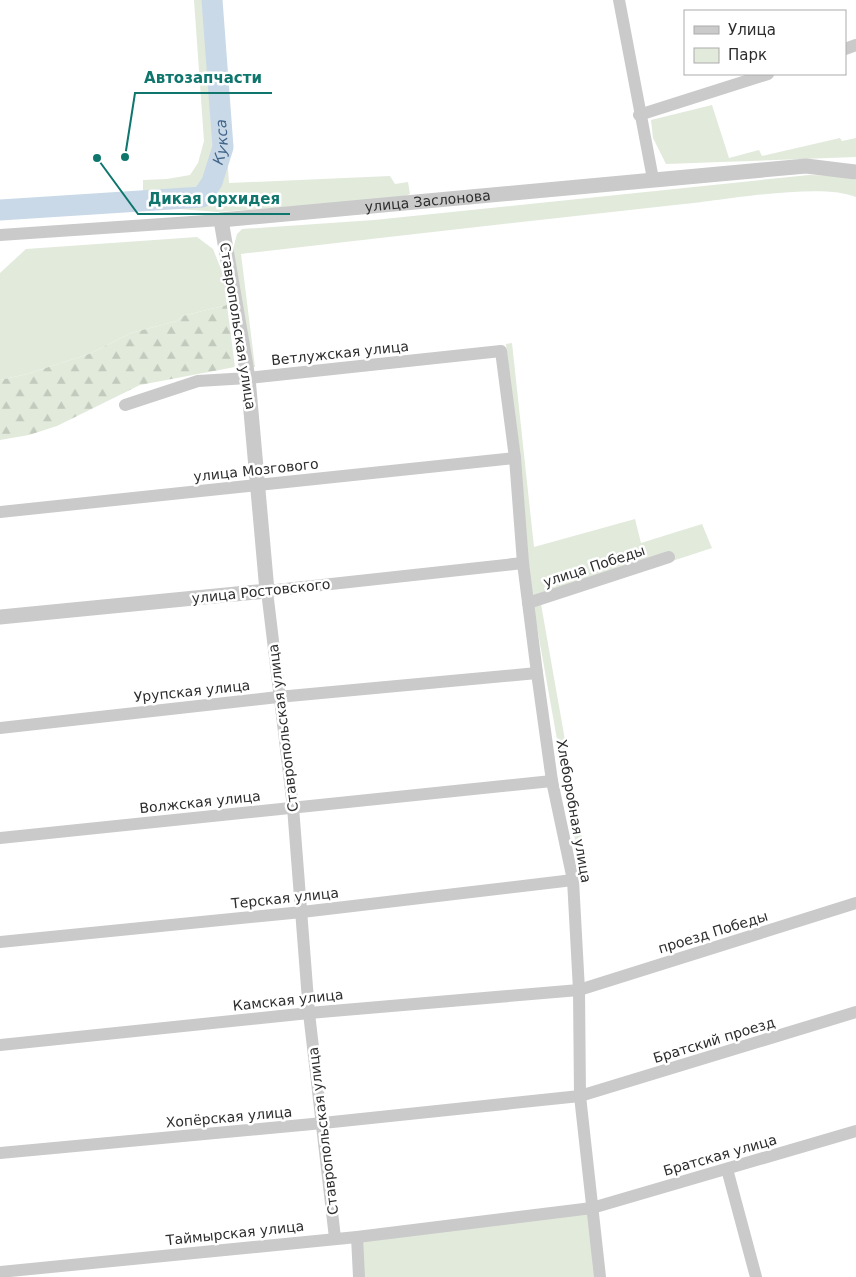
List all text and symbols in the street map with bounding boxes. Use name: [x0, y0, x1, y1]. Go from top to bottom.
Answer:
legend: [684, 10, 846, 75]
text: Улица: [728, 21, 776, 39]
text: Парк: [728, 46, 767, 64]
callout: Автозапчасти: [135, 63, 272, 93]
text: Автозапчасти: [144, 69, 262, 87]
water label: Кукса: [209, 119, 232, 167]
callout: Дикая орхидея: [138, 184, 290, 214]
street label: улица Заслонова: [364, 187, 491, 215]
text: Дикая орхидея: [148, 190, 280, 208]
street label: Ставропольская улица: [217, 241, 259, 411]
street label: Ветлужская улица: [270, 338, 410, 368]
street label: улица Мозгового: [193, 455, 319, 485]
street label: улица Победы: [541, 542, 647, 590]
street label: улица Ростовского: [191, 576, 331, 606]
street label: Ставропольская улица: [265, 643, 301, 813]
street label: Урупская улица: [133, 677, 251, 705]
street label: Хлеборобная улица: [553, 738, 595, 884]
street label: Волжская улица: [139, 788, 261, 816]
street label: Терская улица: [229, 884, 340, 912]
street label: проезд Победы: [656, 908, 770, 956]
street label: Камская улица: [232, 986, 344, 1014]
street label: Братский проезд: [651, 1014, 777, 1066]
street label: Ставропольская улица: [305, 1046, 341, 1216]
street label: Хопёрская улица: [165, 1104, 293, 1130]
street label: Братская улица: [661, 1131, 779, 1179]
street label: Таймырская улица: [164, 1218, 305, 1248]

